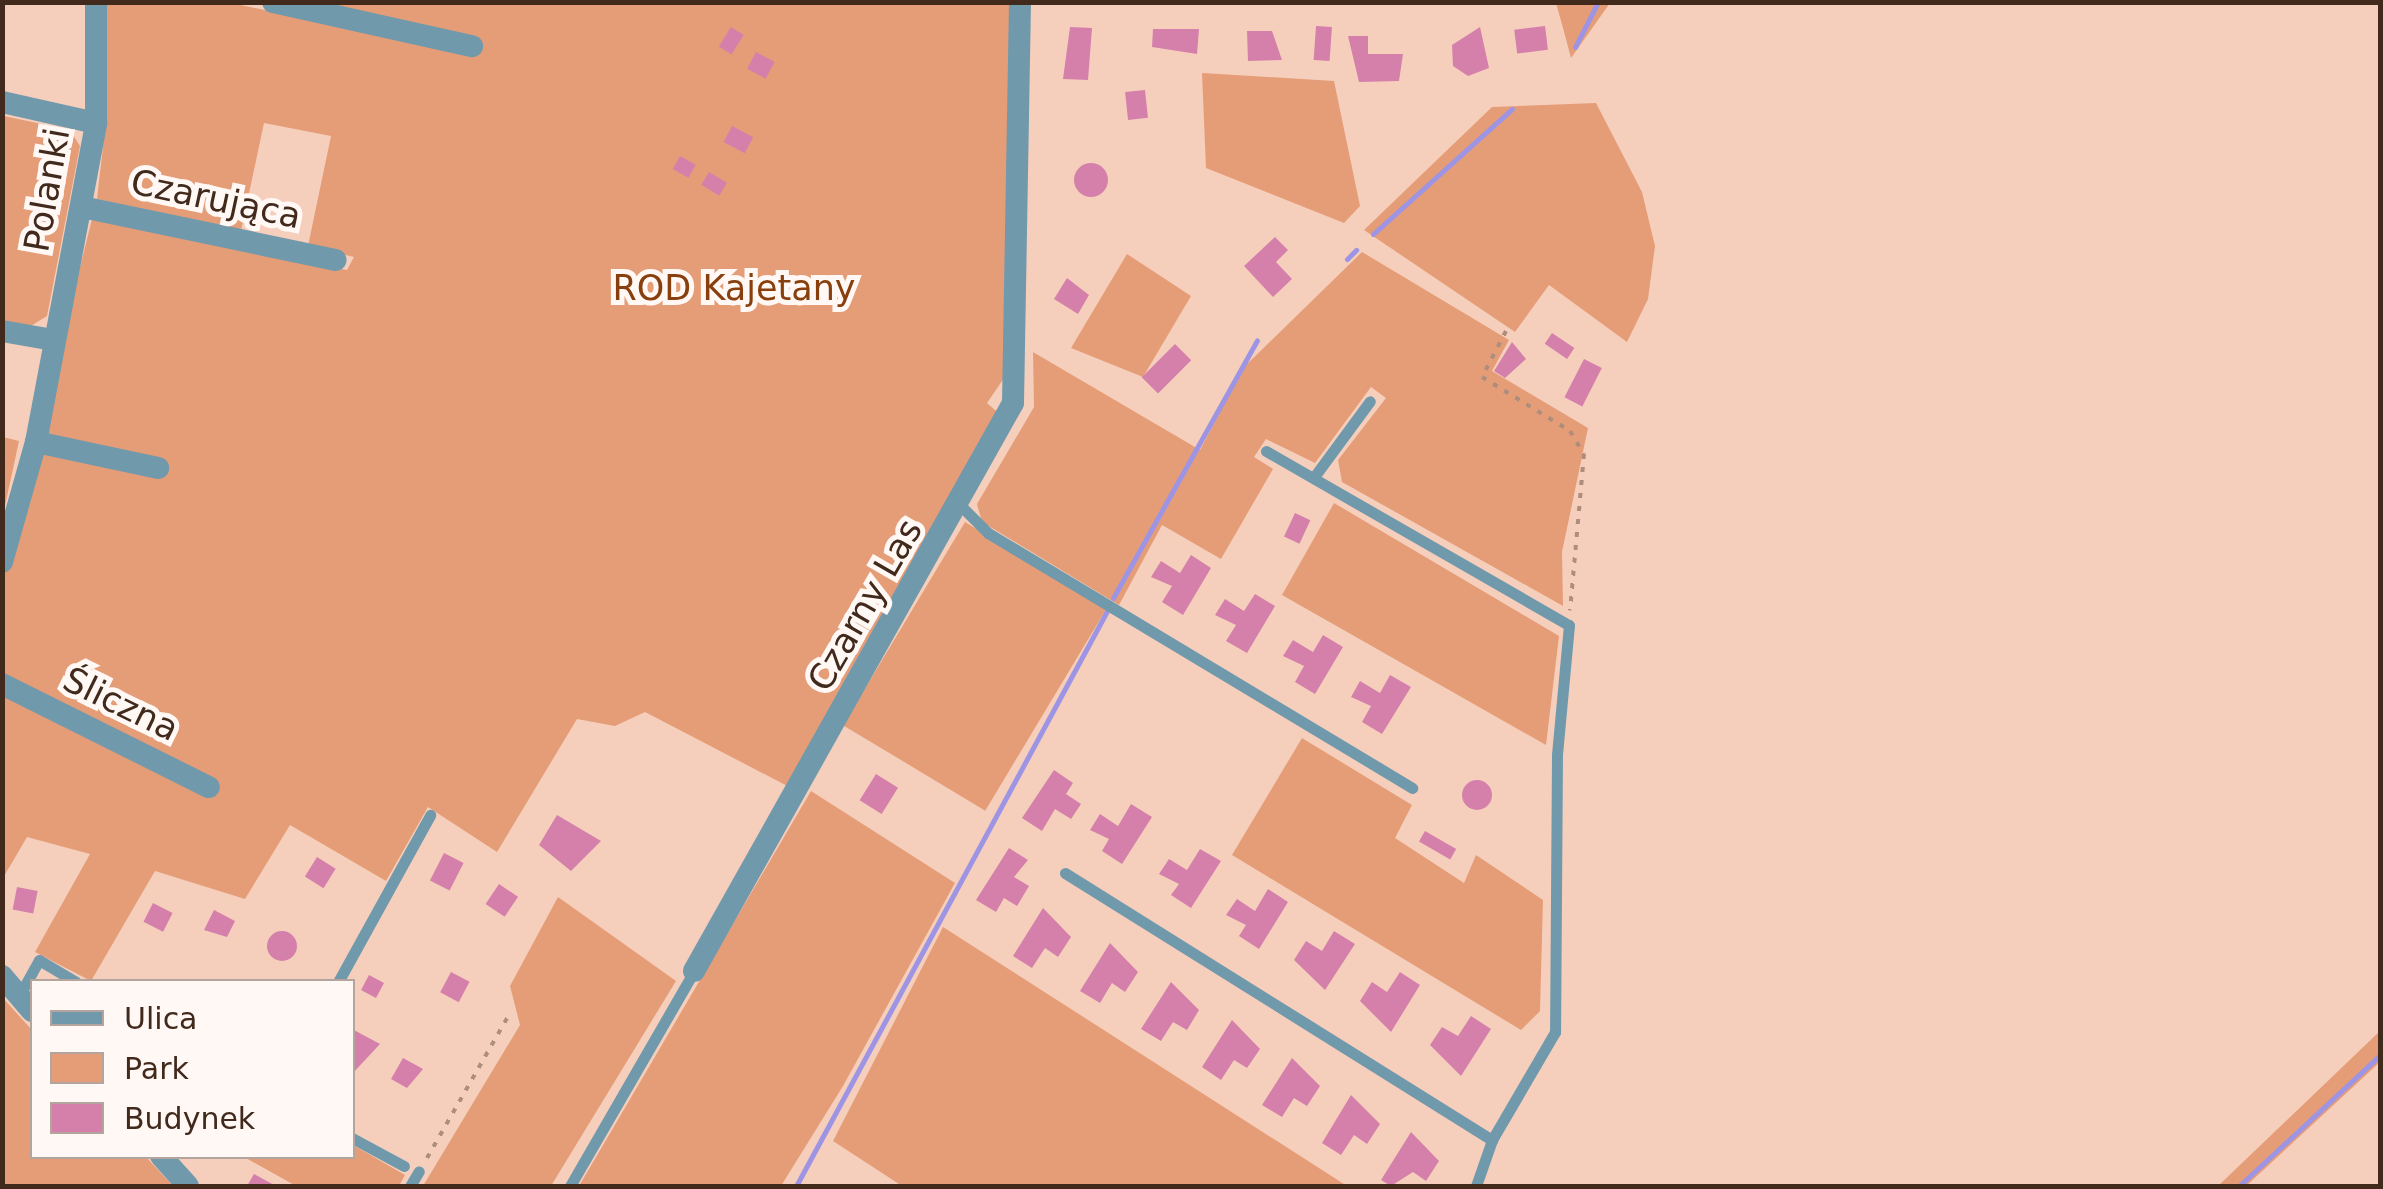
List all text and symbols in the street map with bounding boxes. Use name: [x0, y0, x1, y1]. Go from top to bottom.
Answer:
street label: Polanki: [15, 125, 79, 255]
street label: Czarująca: [127, 161, 305, 237]
park label: ROD Kajetany: [612, 267, 856, 309]
street label: Czarny Las: [799, 512, 931, 698]
street label: Śliczna: [57, 658, 185, 750]
legend: [30, 979, 355, 1159]
text: Ulica: [124, 1001, 198, 1036]
text: Park: [124, 1051, 189, 1086]
text: Budynek: [124, 1101, 255, 1136]

